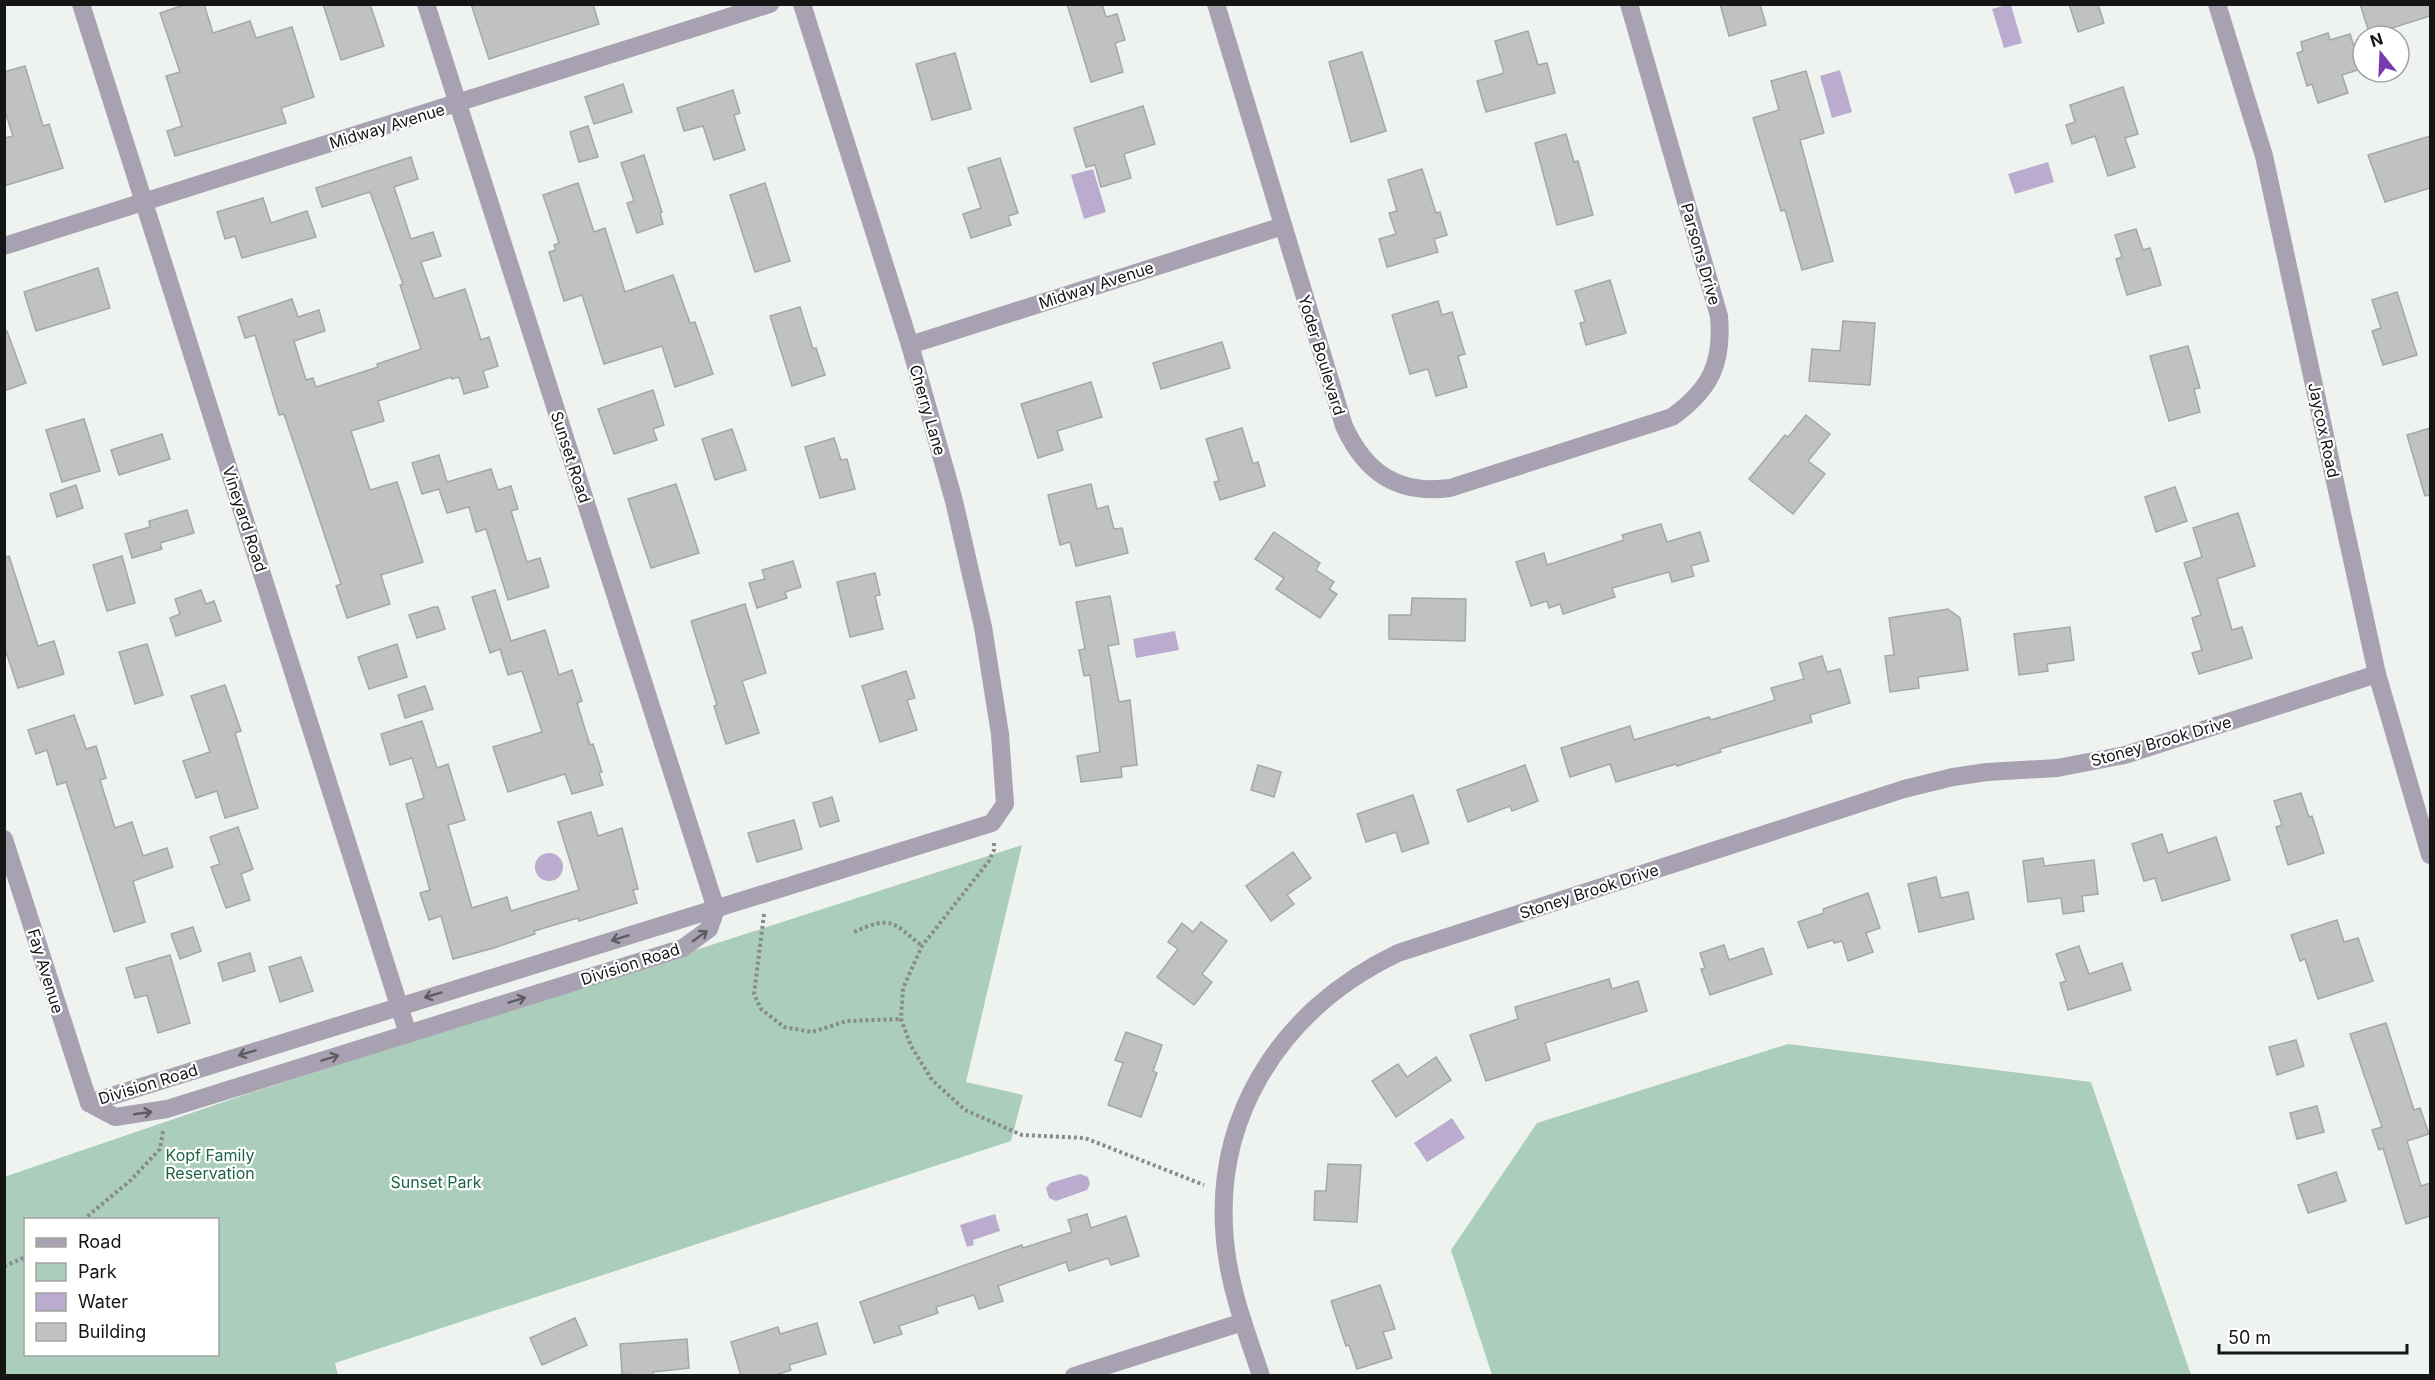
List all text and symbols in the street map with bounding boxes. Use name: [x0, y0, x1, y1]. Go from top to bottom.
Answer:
north arrow: [2351, 24, 2411, 84]
text: N: [2367, 28, 2385, 51]
street label: Midway Avenue: [327, 99, 447, 153]
street label: Parsons Drive: [1677, 201, 1725, 307]
street label: Midway Avenue: [1036, 257, 1156, 313]
street label: Yoder Boulevard: [1294, 292, 1350, 418]
street label: Cherry Lane: [906, 362, 950, 458]
street label: Jaycox Road: [2304, 381, 2344, 479]
street label: Sunset Road: [547, 409, 595, 505]
street label: Vineyard Road: [219, 464, 271, 574]
street label: Stoney Brook Drive: [2088, 711, 2234, 771]
street label: Stoney Brook Drive: [1517, 859, 1661, 923]
street label: Fay Avenue: [24, 926, 68, 1016]
one-way arrow: [691, 930, 707, 942]
one-way arrow: [611, 933, 630, 944]
street label: Division Road: [578, 939, 682, 989]
one-way arrow: [424, 990, 443, 1001]
one-way arrow: [507, 994, 526, 1005]
one-way arrow: [238, 1048, 257, 1059]
one-way arrow: [320, 1052, 339, 1063]
street label: Division Road: [96, 1059, 200, 1109]
one-way arrow: [133, 1107, 153, 1118]
park label: Kopf Family Reservation: [165, 1145, 255, 1183]
park label: Sunset Park: [391, 1172, 482, 1192]
legend: [24, 1218, 219, 1356]
text: Road: [78, 1231, 121, 1252]
text: Park: [78, 1261, 117, 1282]
text: Water: [78, 1291, 128, 1312]
scale bar: [2219, 1317, 2406, 1355]
text: Building: [78, 1321, 146, 1342]
text: 50 m: [2228, 1327, 2271, 1348]

